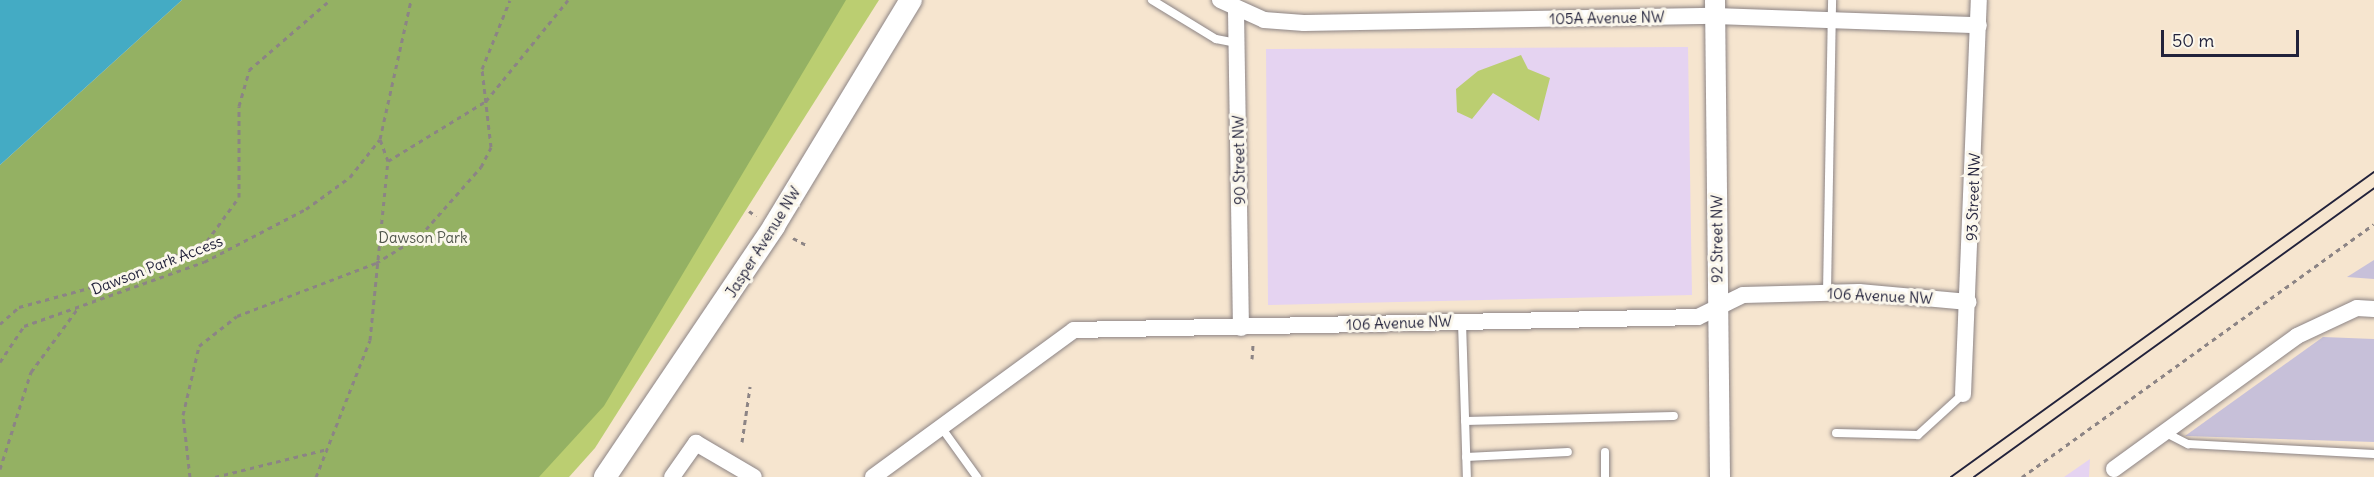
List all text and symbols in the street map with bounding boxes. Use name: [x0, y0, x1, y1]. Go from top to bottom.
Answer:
street label: 105A Avenue NW: [1549, 8, 1665, 28]
scale bar: [2164, 18, 2302, 56]
text: 50 m: [2172, 29, 2214, 52]
street label: 90 Street NW: [1229, 115, 1249, 205]
street label: 93 Street NW: [1962, 153, 1984, 241]
street label: Jasper Avenue NW: [722, 183, 804, 301]
street label: 92 Street NW: [1708, 195, 1726, 283]
park label: Dawson Park: [378, 229, 468, 247]
street label: Dawson Park Access: [89, 232, 225, 298]
street label: 106 Avenue NW: [1827, 284, 1933, 308]
street label: 106 Avenue NW: [1346, 312, 1452, 334]

